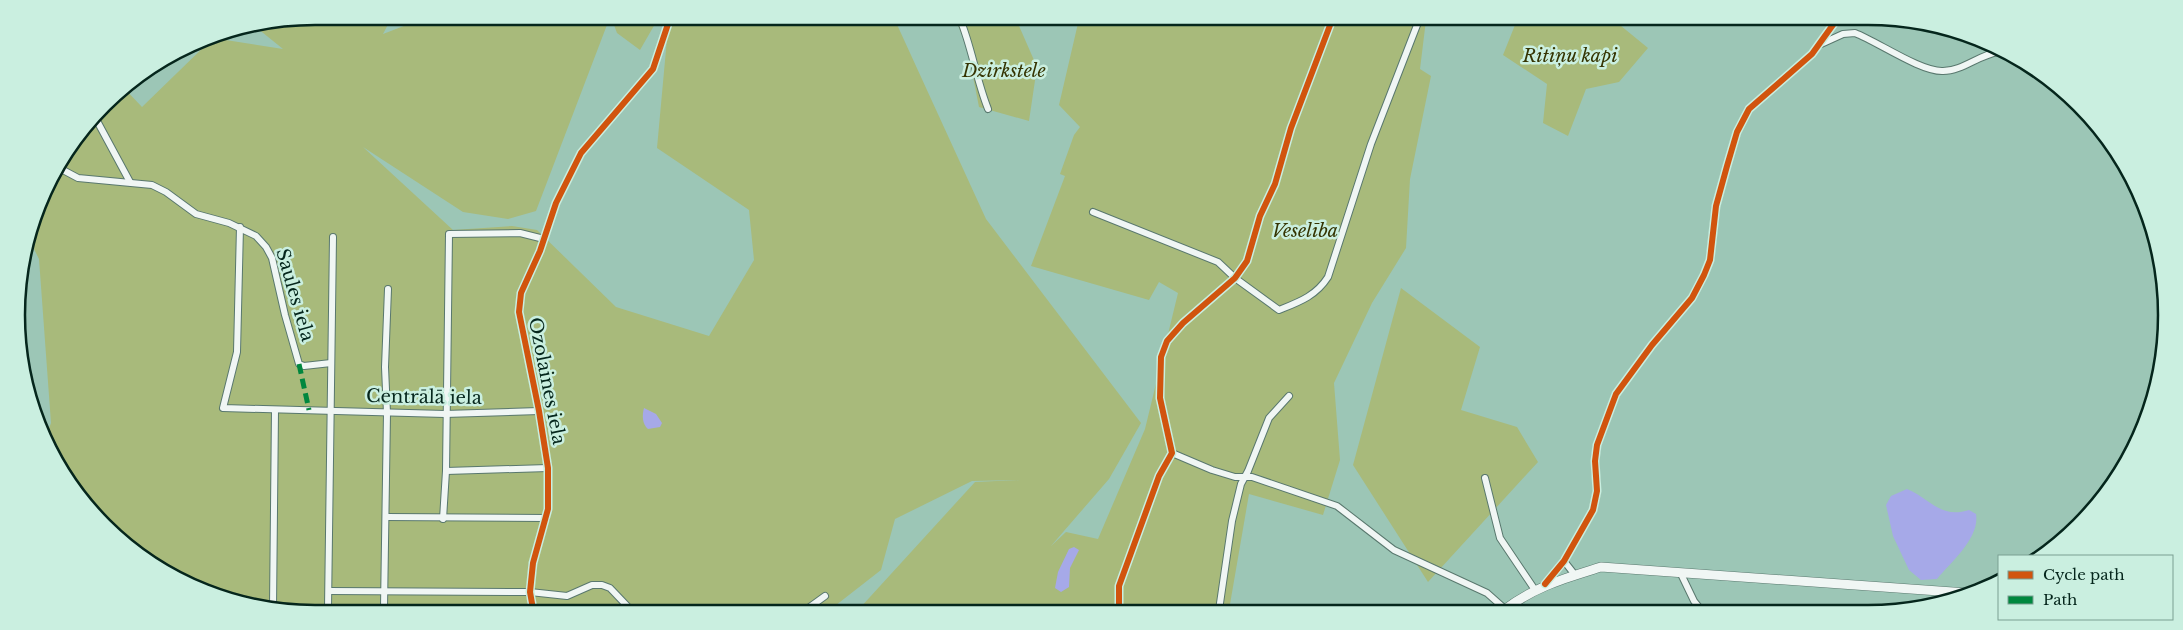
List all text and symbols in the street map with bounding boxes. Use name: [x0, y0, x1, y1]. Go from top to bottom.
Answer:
park label: Ritiņu kapi: [1522, 45, 1618, 67]
park label: Dzirkstele: [961, 60, 1046, 82]
park label: Veselība: [1272, 220, 1338, 242]
street label: Saules iela: [271, 246, 319, 344]
street label: Ozolaines iela: [524, 316, 570, 446]
street label: Centrālā iela: [366, 385, 482, 409]
legend: [1998, 555, 2173, 620]
text: Cycle path: [2043, 565, 2125, 584]
text: Path: [2043, 590, 2077, 609]

